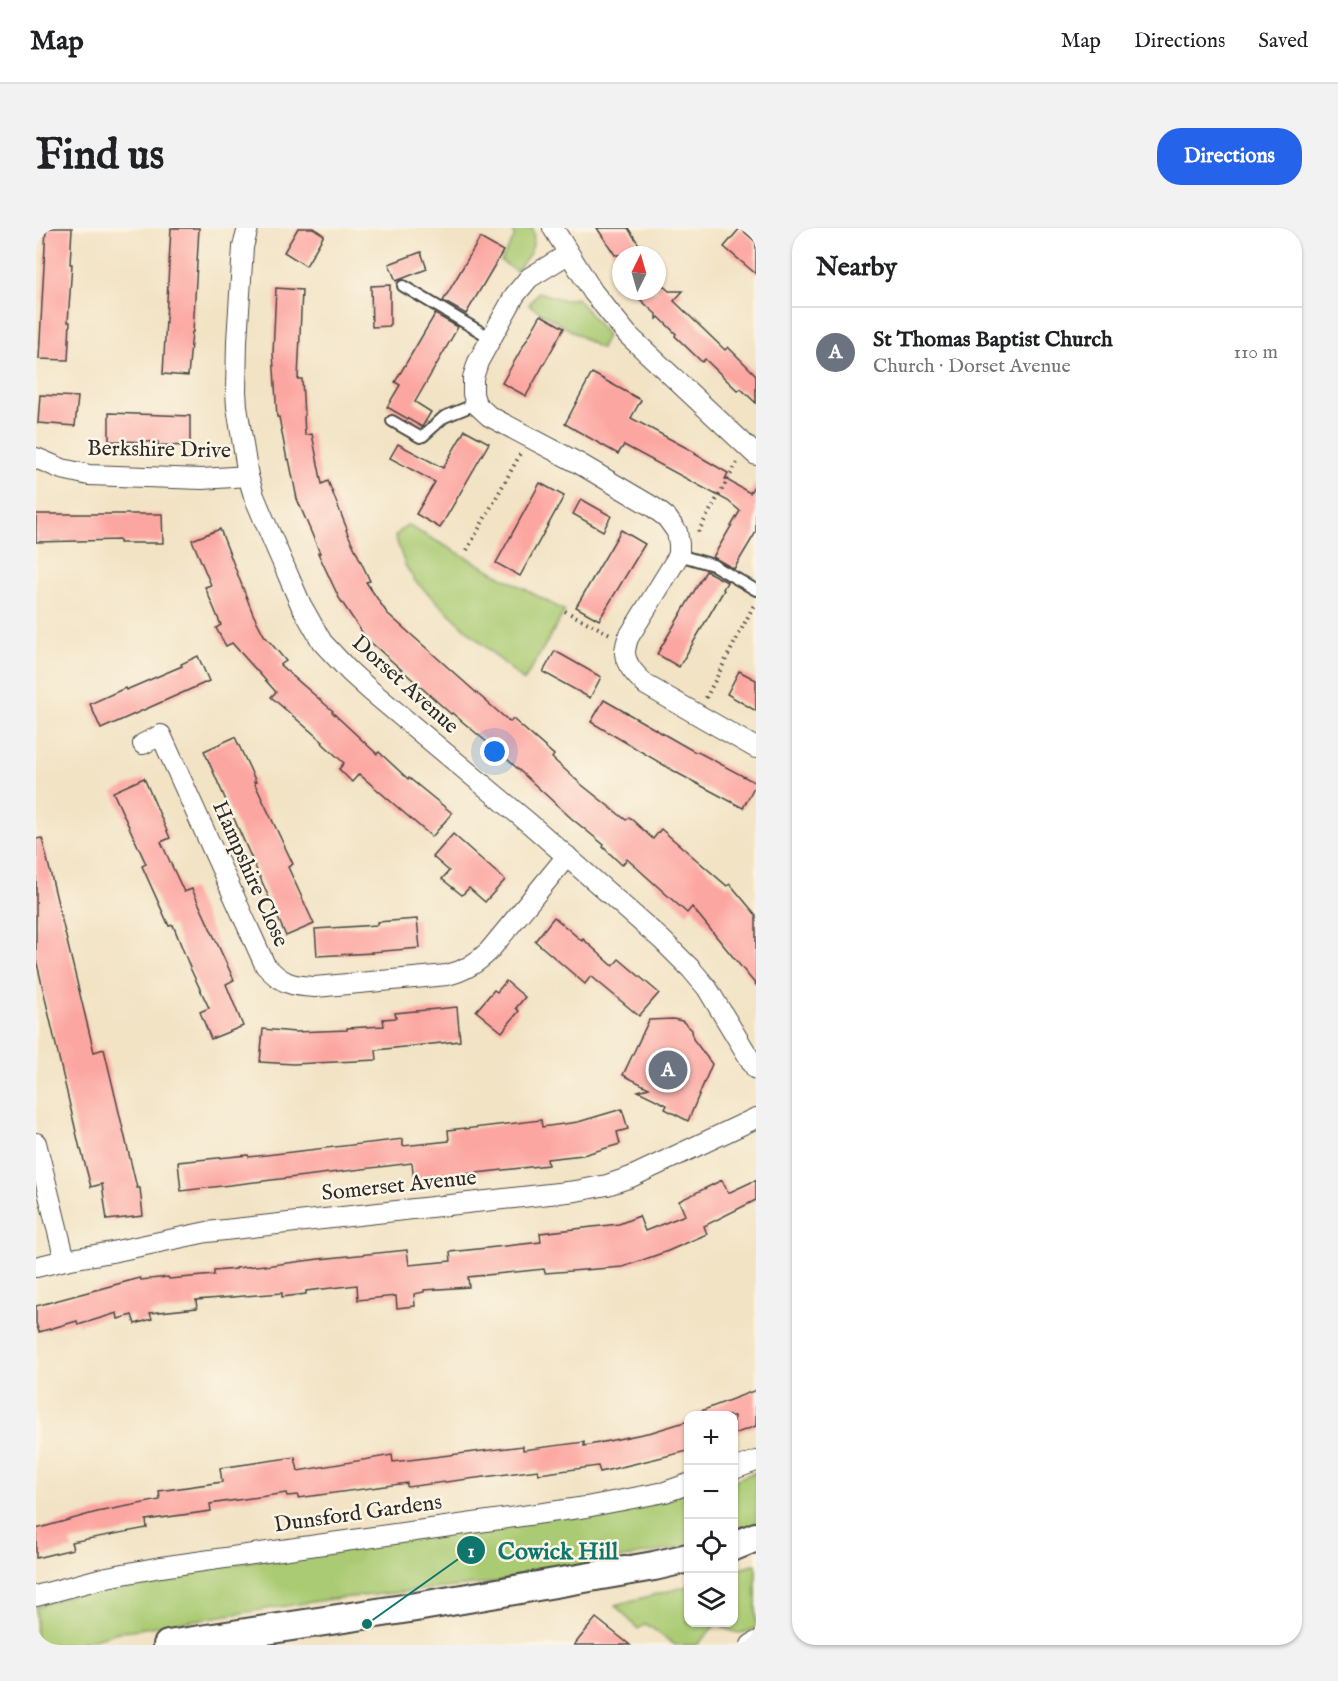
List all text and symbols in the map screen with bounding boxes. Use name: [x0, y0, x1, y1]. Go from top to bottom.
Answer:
text: Map: [30, 24, 84, 59]
text: Map: [1061, 28, 1101, 55]
text: Directions: [1134, 28, 1225, 55]
text: Saved: [1258, 28, 1308, 55]
button: Directions: [1157, 128, 1302, 185]
text: Find us: [36, 130, 164, 183]
north arrow: [612, 246, 666, 300]
text: Nearby: [816, 251, 897, 284]
text: St Thomas Baptist Church: [873, 326, 1113, 354]
text: A: [829, 340, 842, 365]
text: 110 m: [1234, 340, 1278, 365]
text: Church · Dorset Avenue: [873, 354, 1071, 379]
street label: Berkshire Drive: [87, 435, 231, 465]
street label: Dorset Avenue: [345, 629, 465, 741]
your location: [480, 737, 509, 766]
street label: Hampshire Close: [205, 797, 295, 951]
pin: A: [648, 1048, 688, 1092]
street label: Somerset Avenue: [320, 1164, 478, 1208]
map controls: [684, 1411, 738, 1627]
button: +: [684, 1411, 738, 1465]
button: −: [684, 1465, 738, 1519]
street label: Dunsford Gardens: [272, 1488, 444, 1540]
button: locate: [684, 1519, 738, 1573]
callout: Cowick Hill: [456, 1529, 630, 1571]
text: Cowick Hill: [498, 1537, 619, 1568]
text: 1: [468, 1541, 475, 1564]
button: layers: [684, 1573, 738, 1627]

